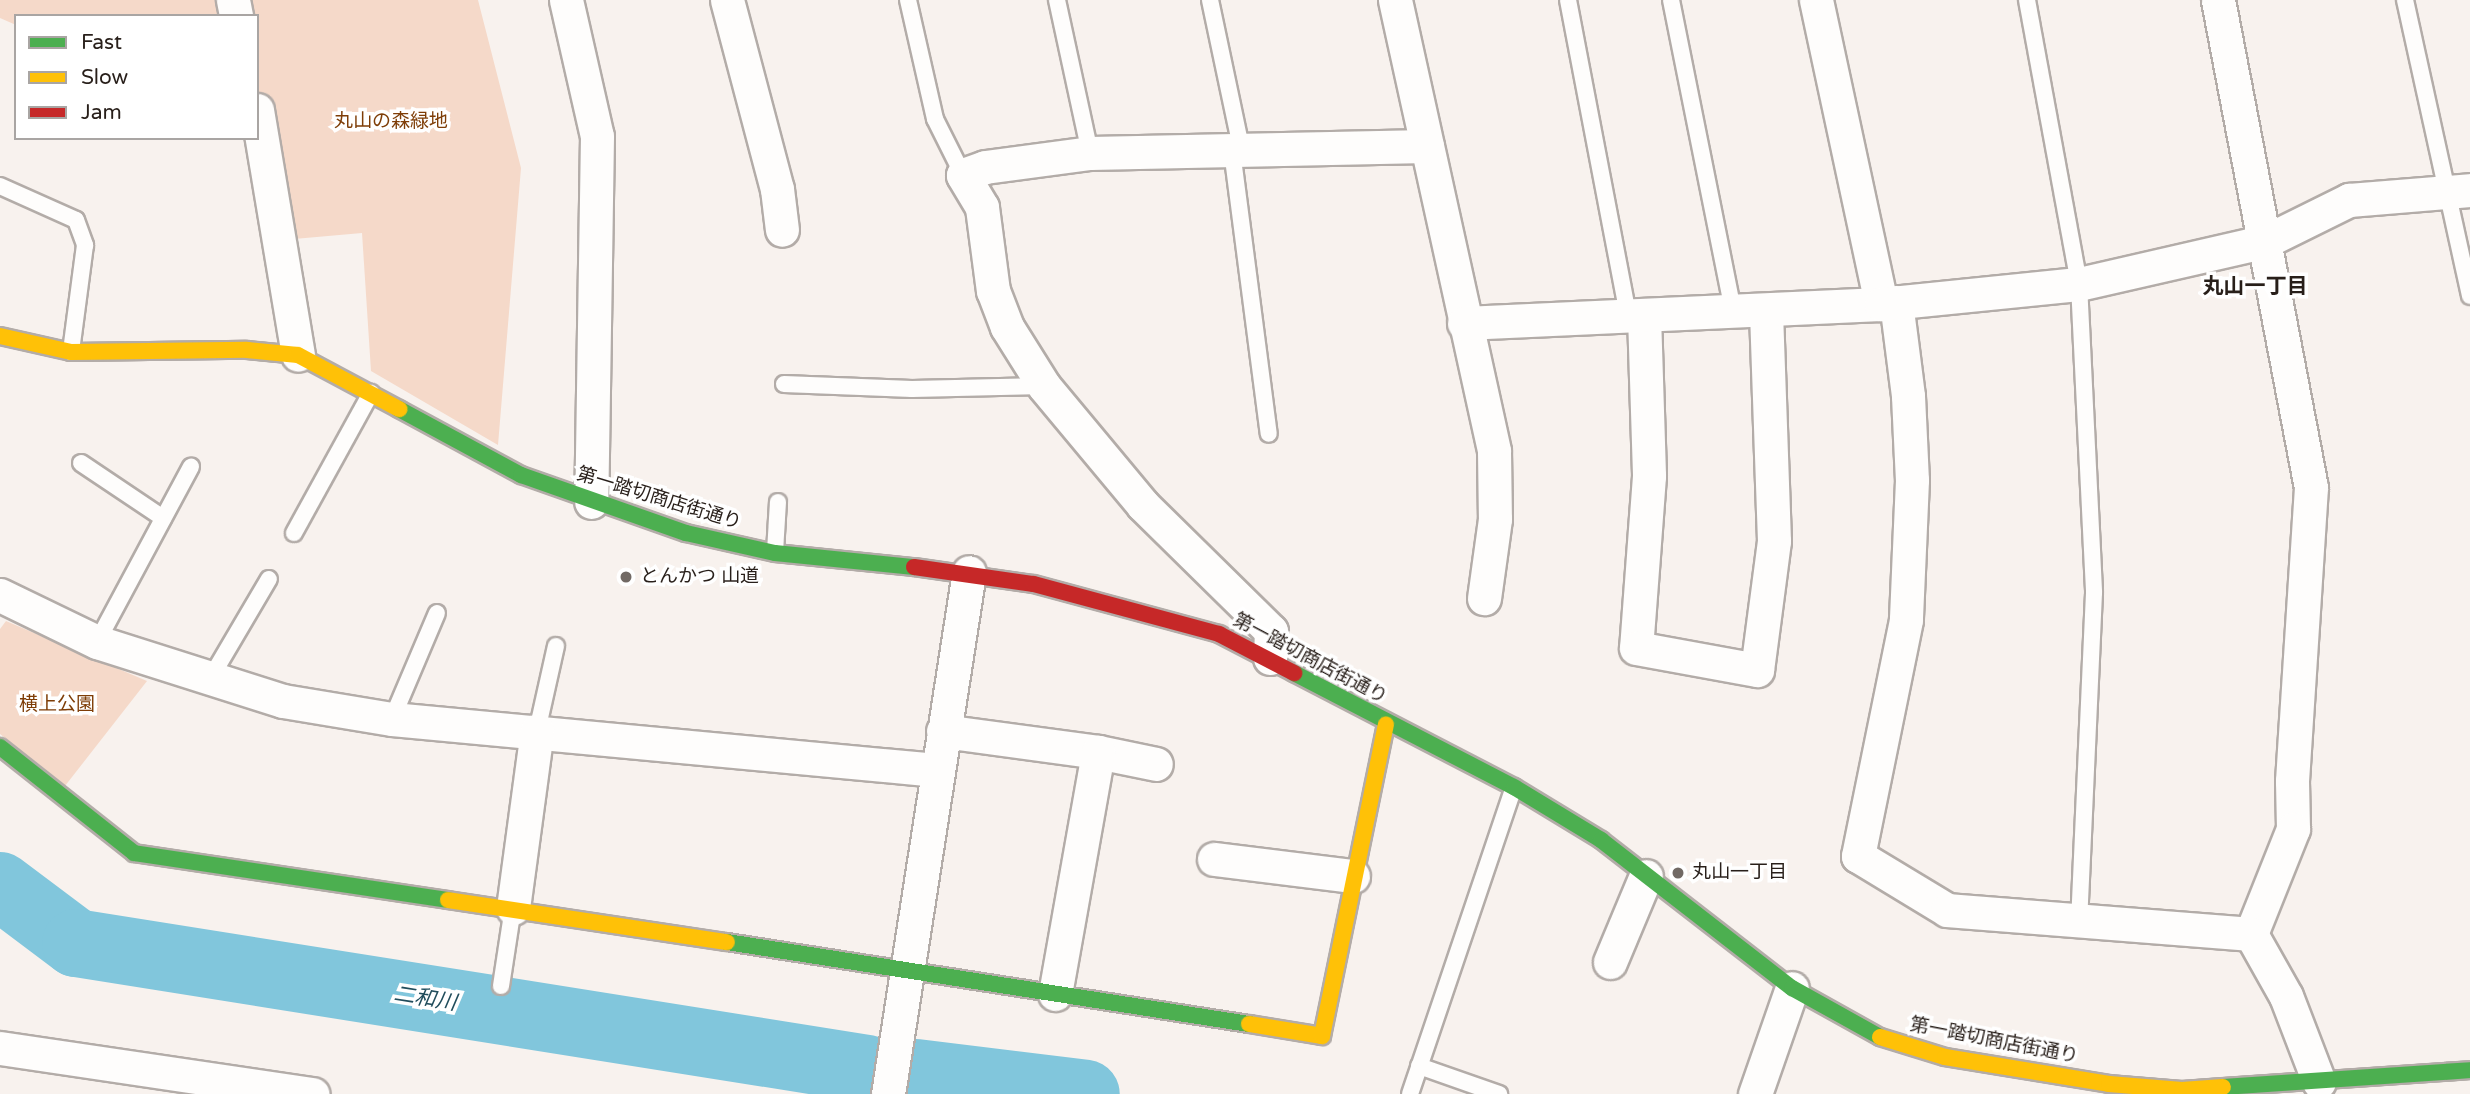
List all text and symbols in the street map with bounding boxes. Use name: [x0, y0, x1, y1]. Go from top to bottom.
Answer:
legend: [14, 14, 259, 140]
text: Fast: [81, 30, 122, 55]
text: Slow: [81, 65, 128, 90]
text: Jam: [81, 100, 122, 125]
park label: 丸山の森緑地: [334, 111, 448, 133]
district label: 丸山一丁目: [2203, 274, 2307, 300]
street label: 第一踏切商店街通り: [574, 463, 744, 535]
place label: とんかつ 山道: [640, 566, 759, 588]
marker: とんかつ 山道: [618, 569, 634, 585]
street label: 第一踏切商店街通り: [1229, 609, 1391, 709]
park label: 横上公園: [19, 694, 95, 716]
place label: 丸山一丁目: [1692, 862, 1787, 884]
marker: 丸山一丁目: [1670, 865, 1686, 881]
water label: 二和川: [392, 982, 458, 1016]
street label: 第一踏切商店街通り: [1908, 1013, 2080, 1069]

